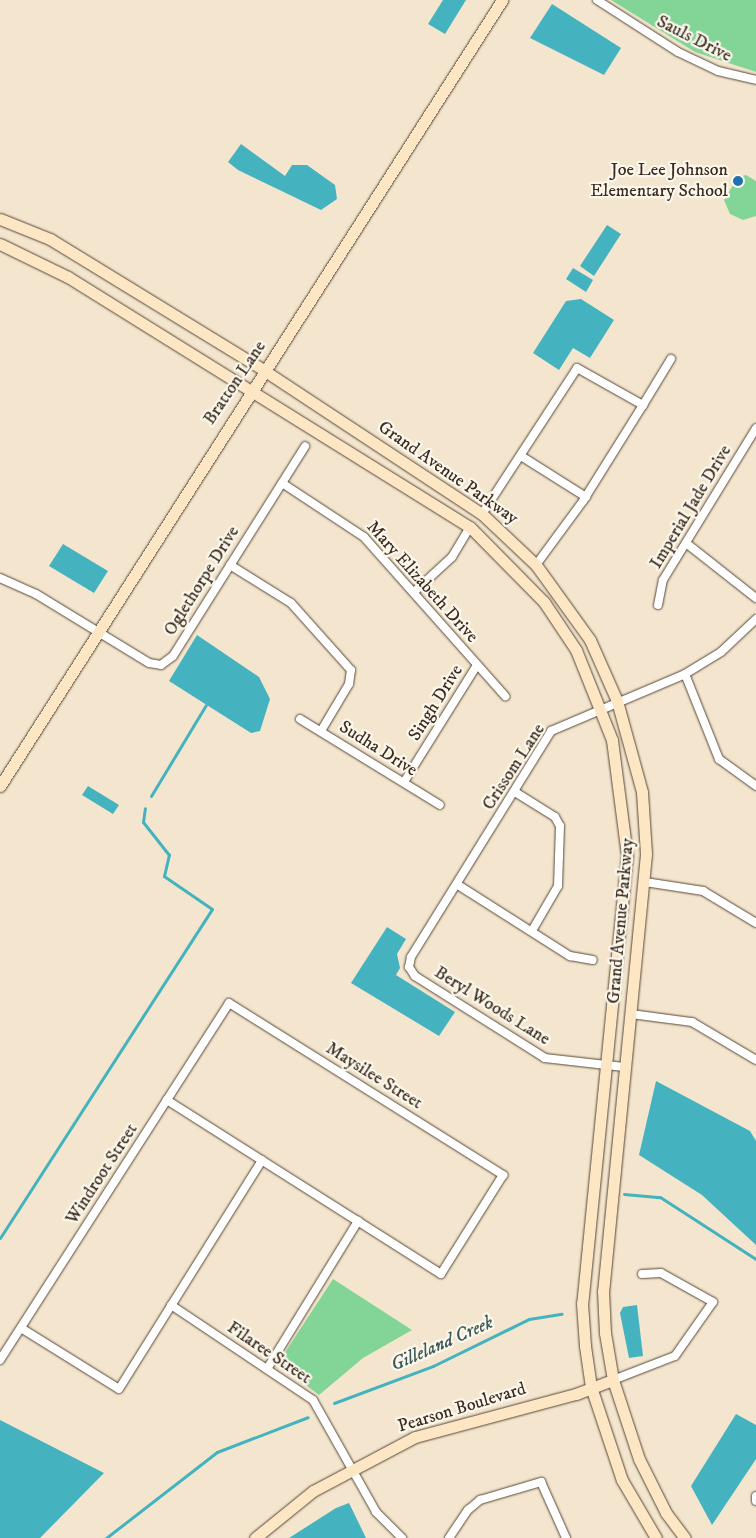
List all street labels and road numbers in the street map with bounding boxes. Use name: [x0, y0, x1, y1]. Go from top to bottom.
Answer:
street label: Sauls Drive: [653, 11, 735, 67]
street label: Bratton Lane: [199, 337, 271, 429]
street label: Grand Avenue Parkway: [374, 417, 522, 529]
street label: Imperial Jade Drive: [646, 441, 736, 573]
street label: Mary Elizabeth Drive: [362, 517, 482, 647]
street label: Oglethorpe Drive: [160, 522, 244, 640]
street label: Singh Drive: [404, 661, 468, 745]
street label: Sudha Drive: [335, 716, 421, 782]
street label: Crissom Lane: [478, 720, 550, 814]
street label: Grand Avenue Parkway: [603, 837, 639, 1005]
street label: Beryl Woods Lane: [430, 962, 554, 1050]
street label: Maysilee Street: [322, 1038, 426, 1114]
street label: Windroot Street: [61, 1120, 143, 1228]
street label: Filaree Street: [223, 1317, 315, 1389]
street label: Pearson Boulevard: [395, 1378, 529, 1438]

